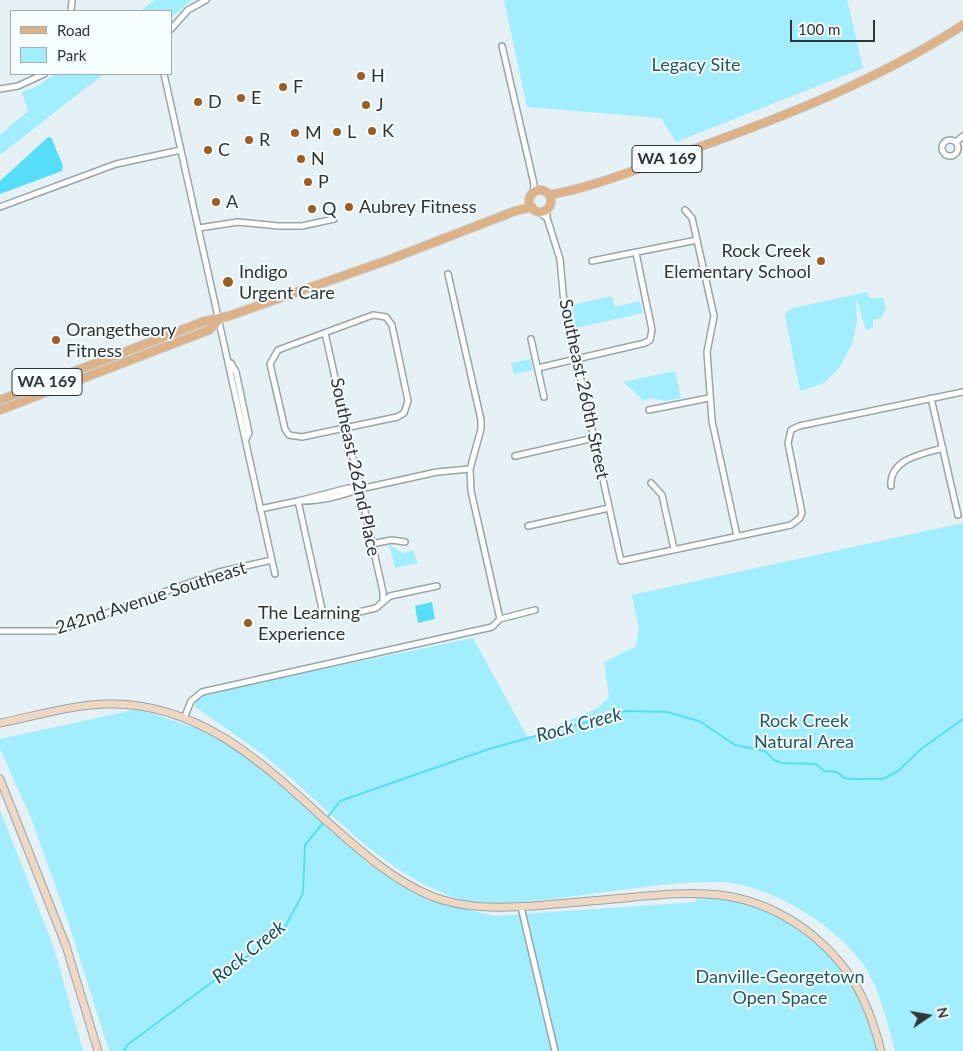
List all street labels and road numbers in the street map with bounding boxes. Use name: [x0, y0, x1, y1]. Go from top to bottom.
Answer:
road number: WA 169: [632, 146, 702, 172]
street label: Southeast 260th Street: [554, 297, 614, 481]
road number: WA 169: [12, 368, 82, 396]
street label: Southeast 262nd Place: [326, 376, 384, 558]
street label: 242nd Avenue Southeast: [53, 557, 249, 639]

